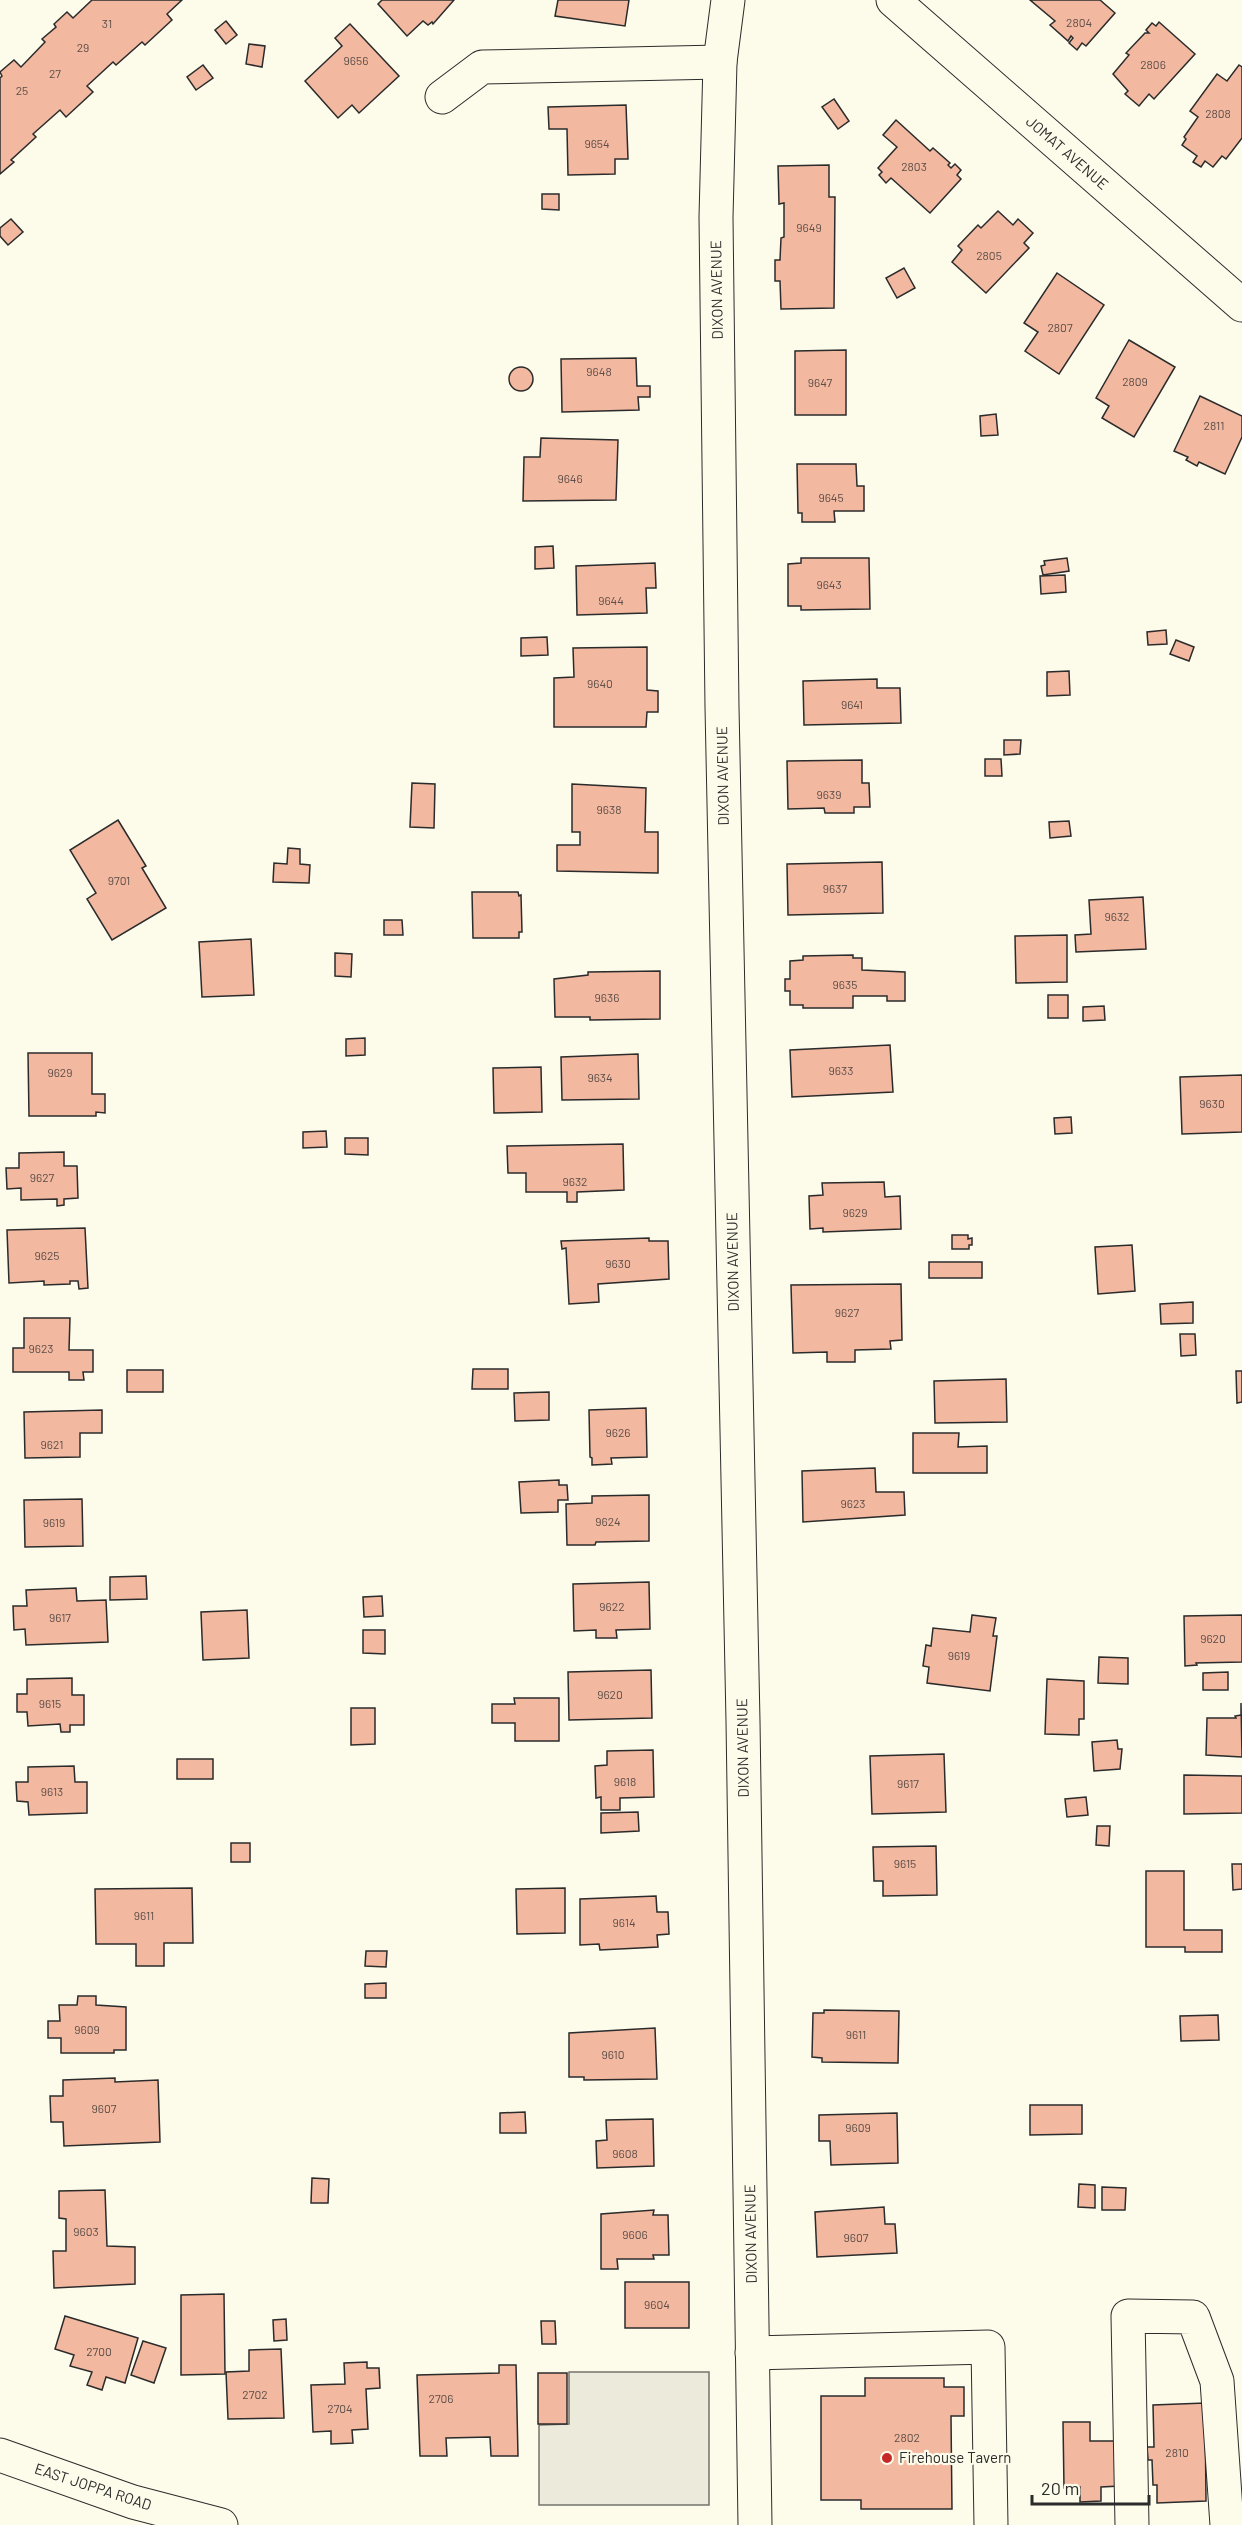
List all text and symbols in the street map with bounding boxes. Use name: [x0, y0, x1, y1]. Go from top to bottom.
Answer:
house number: 2804: [1066, 15, 1092, 29]
house number: 31: [102, 16, 112, 30]
house number: 29: [77, 40, 89, 54]
house number: 9656: [344, 53, 368, 67]
house number: 2806: [1140, 57, 1166, 71]
house number: 27: [49, 66, 61, 80]
house number: 25: [16, 83, 28, 97]
house number: 2808: [1205, 106, 1231, 120]
street label: JOMAT AVENUE: [1023, 112, 1112, 193]
house number: 9654: [584, 136, 610, 150]
house number: 2803: [901, 159, 927, 173]
house number: 9649: [796, 220, 822, 234]
street label: DIXON AVENUE: [706, 240, 726, 340]
house number: 2805: [976, 248, 1002, 262]
house number: 2807: [1047, 320, 1073, 334]
house number: 9648: [586, 364, 612, 378]
house number: 2809: [1122, 374, 1148, 388]
house number: 9647: [808, 375, 832, 389]
house number: 2811: [1204, 418, 1224, 432]
house number: 9646: [557, 471, 583, 485]
house number: 9645: [818, 490, 844, 504]
house number: 9643: [816, 577, 842, 591]
house number: 9644: [598, 593, 624, 607]
house number: 9640: [587, 676, 613, 690]
house number: 9641: [841, 697, 863, 711]
street label: DIXON AVENUE: [712, 726, 732, 826]
house number: 9639: [817, 787, 841, 801]
house number: 9638: [597, 802, 621, 816]
house number: 9701: [108, 873, 130, 887]
house number: 9637: [823, 881, 847, 895]
house number: 9632: [1104, 909, 1130, 923]
house number: 9635: [833, 977, 857, 991]
house number: 9636: [595, 990, 619, 1004]
house number: 9633: [829, 1063, 853, 1077]
house number: 9629: [47, 1065, 73, 1079]
house number: 9634: [587, 1070, 613, 1084]
house number: 9630: [1199, 1096, 1225, 1110]
house number: 9627: [30, 1170, 55, 1184]
house number: 9632: [562, 1174, 588, 1188]
house number: 9629: [842, 1205, 868, 1219]
street label: DIXON AVENUE: [722, 1212, 742, 1312]
house number: 9625: [34, 1248, 60, 1262]
house number: 9630: [605, 1256, 631, 1270]
house number: 9627: [835, 1305, 860, 1319]
house number: 9623: [29, 1341, 53, 1355]
house number: 9626: [605, 1425, 631, 1439]
house number: 9621: [41, 1437, 63, 1451]
house number: 9623: [841, 1496, 865, 1510]
house number: 9624: [595, 1514, 621, 1528]
house number: 9619: [43, 1515, 65, 1529]
house number: 9622: [599, 1599, 625, 1613]
house number: 9617: [49, 1610, 71, 1624]
house number: 9620: [1200, 1631, 1226, 1645]
house number: 9619: [948, 1648, 970, 1662]
house number: 9620: [597, 1687, 623, 1701]
house number: 9615: [39, 1696, 61, 1710]
street label: DIXON AVENUE: [732, 1698, 752, 1798]
house number: 9618: [614, 1774, 636, 1788]
house number: 9617: [897, 1776, 919, 1790]
house number: 9613: [41, 1784, 63, 1798]
house number: 9615: [894, 1856, 916, 1870]
house number: 9611: [134, 1908, 154, 1922]
house number: 9614: [612, 1915, 636, 1929]
house number: 9609: [74, 2022, 100, 2036]
house number: 9611: [846, 2027, 866, 2041]
house number: 9610: [601, 2047, 625, 2061]
house number: 9607: [92, 2101, 117, 2115]
house number: 9609: [845, 2120, 871, 2134]
house number: 9608: [612, 2146, 638, 2160]
street label: DIXON AVENUE: [740, 2184, 760, 2284]
house number: 9603: [73, 2224, 99, 2238]
house number: 9606: [622, 2227, 648, 2241]
house number: 9607: [844, 2230, 869, 2244]
house number: 9604: [644, 2297, 670, 2311]
house number: 2700: [86, 2344, 112, 2358]
house number: 2702: [242, 2387, 268, 2401]
house number: 2706: [428, 2391, 454, 2405]
house number: 2704: [327, 2401, 353, 2415]
house number: 2802: [894, 2430, 920, 2444]
house number: 2810: [1165, 2445, 1189, 2459]
place label: Firehouse Tavern: [899, 2448, 1011, 2466]
marker: Firehouse Tavern: [880, 2451, 894, 2465]
street label: EAST JOPPA ROAD: [33, 2459, 154, 2513]
scale bar: [1032, 2468, 1149, 2506]
text: 20 m: [1041, 2477, 1079, 2499]

